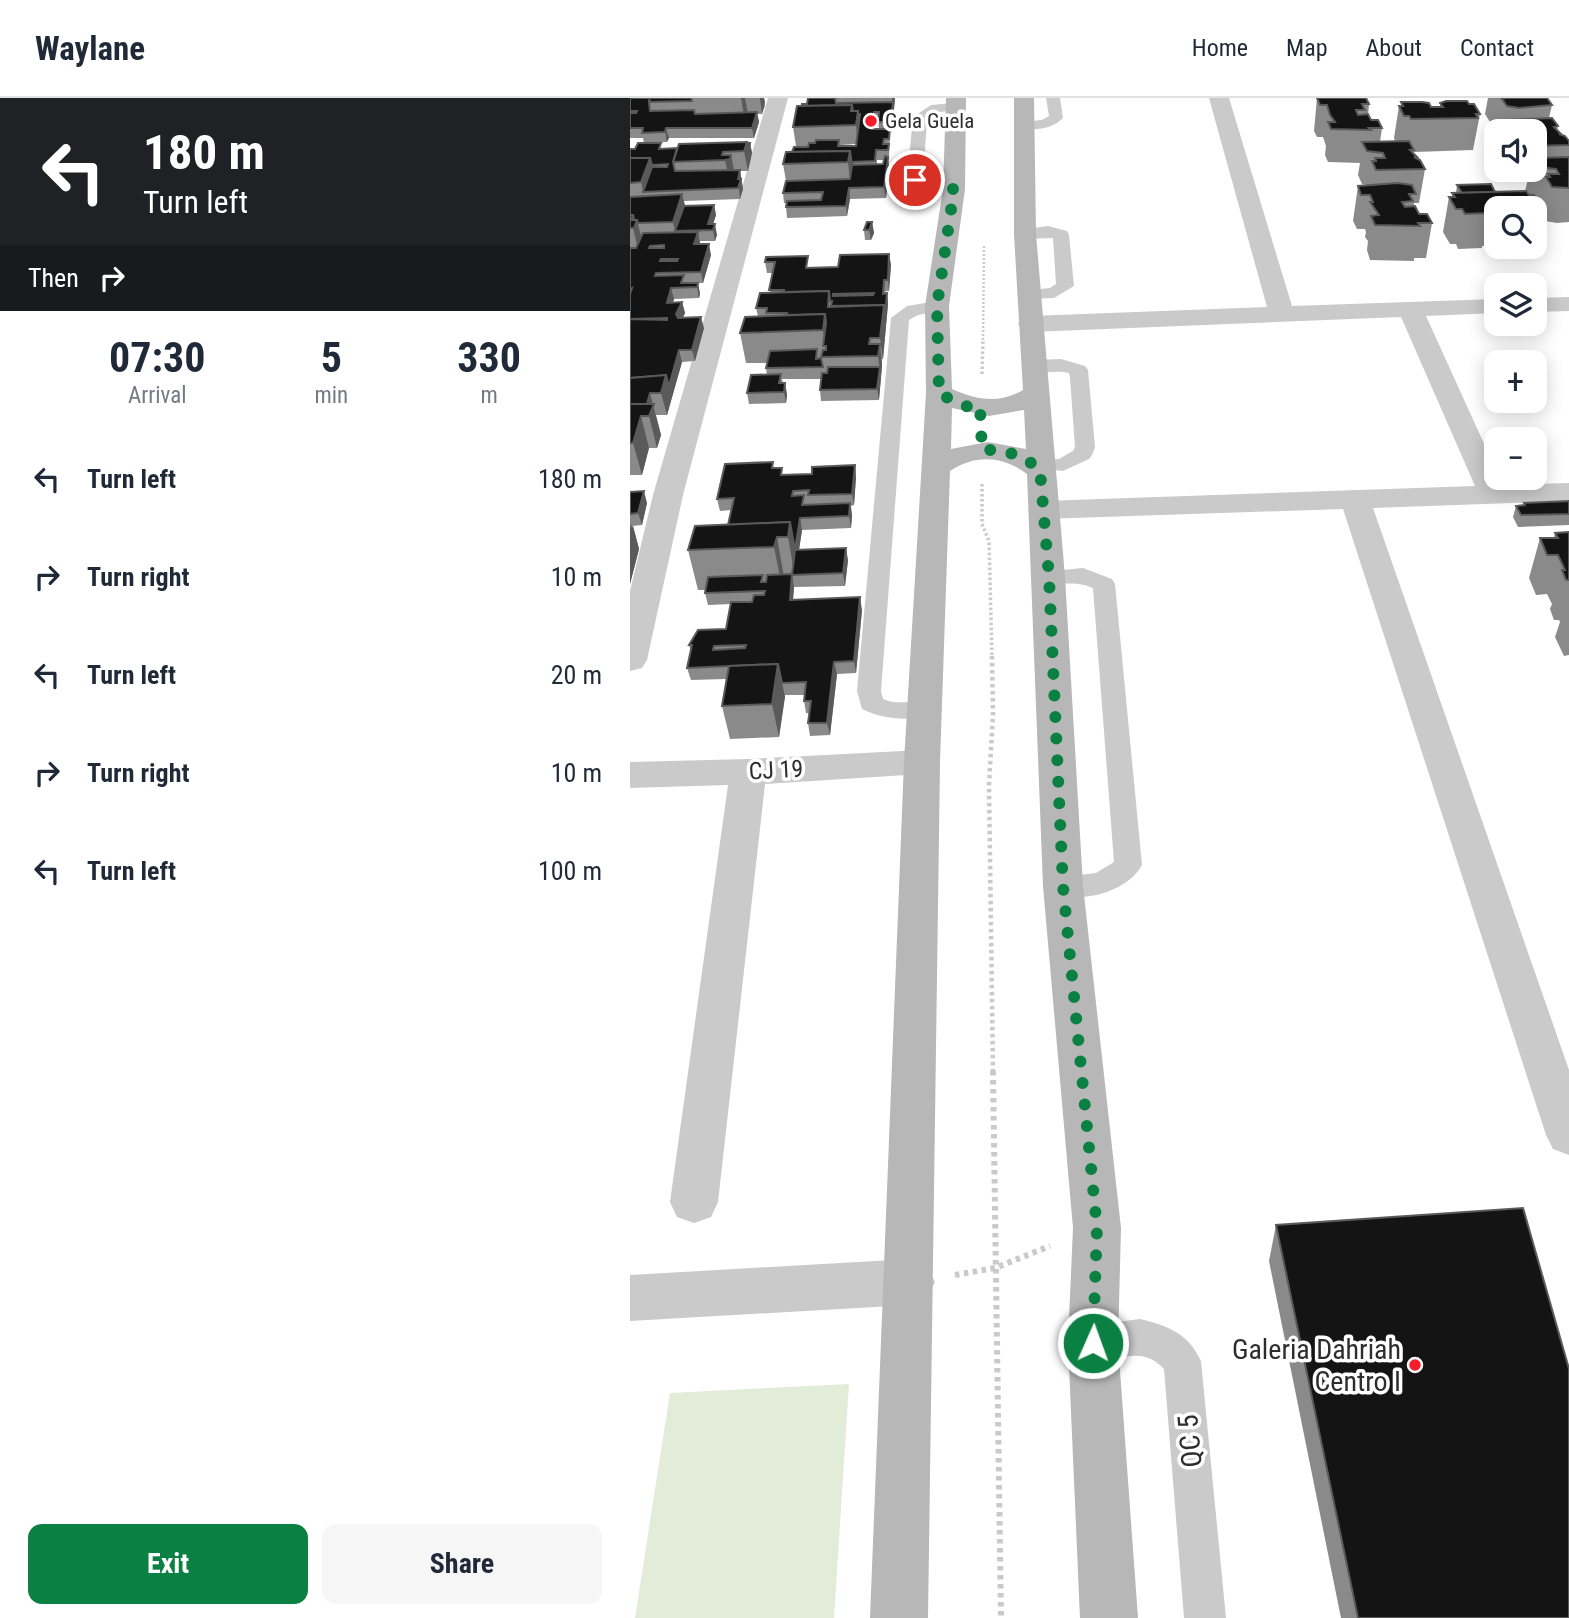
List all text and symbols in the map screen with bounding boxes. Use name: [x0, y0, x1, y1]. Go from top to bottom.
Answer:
text: Waylane: [35, 29, 145, 68]
text: Home: [1192, 34, 1248, 62]
text: Map: [1286, 34, 1328, 62]
text: About: [1366, 34, 1422, 62]
text: Contact: [1460, 34, 1534, 62]
place label: Gela Guela: [885, 109, 974, 133]
marker: Gela Guela: [863, 113, 879, 129]
map controls: [1484, 119, 1547, 490]
button: sound: [1484, 119, 1547, 182]
text: 180 m: [143, 124, 265, 181]
icon: left: [28, 126, 119, 217]
pin: [885, 150, 945, 210]
icon: arrive: [896, 161, 934, 199]
text: Turn left: [143, 183, 248, 221]
button: search: [1484, 196, 1547, 259]
icon: right: [93, 259, 131, 297]
text: Then: [28, 263, 79, 293]
button: layers: [1484, 273, 1547, 336]
text: 07:30: [109, 333, 205, 382]
text: 5: [321, 333, 342, 382]
text: 330: [457, 333, 521, 382]
button: +: [1484, 350, 1547, 413]
text: Arrival: [128, 382, 186, 409]
text: min: [314, 382, 348, 409]
text: m: [480, 382, 498, 409]
button: −: [1484, 427, 1547, 490]
icon: left: [28, 460, 66, 498]
text: Turn left: [87, 464, 176, 494]
text: 180 m: [538, 464, 602, 494]
icon: right: [28, 558, 66, 596]
text: Turn right: [87, 562, 189, 592]
text: 10 m: [551, 562, 602, 592]
icon: left: [28, 656, 66, 694]
text: Turn left: [87, 660, 176, 690]
text: 20 m: [551, 660, 602, 690]
icon: right: [28, 754, 66, 792]
street label: CJ 19: [748, 755, 804, 785]
text: Turn right: [87, 758, 189, 788]
text: 10 m: [551, 758, 602, 788]
icon: left: [28, 852, 66, 890]
text: Turn left: [87, 856, 176, 886]
text: 100 m: [538, 856, 602, 886]
position arrow: [1056, 1306, 1130, 1380]
place label: Galeria Dahriah Centro I: [1232, 1333, 1401, 1398]
marker: Galeria Dahriah Centro I: [1407, 1357, 1423, 1373]
street label: QC 5: [1171, 1413, 1209, 1469]
button: Exit: [28, 1524, 308, 1604]
button: Share: [322, 1524, 602, 1604]

